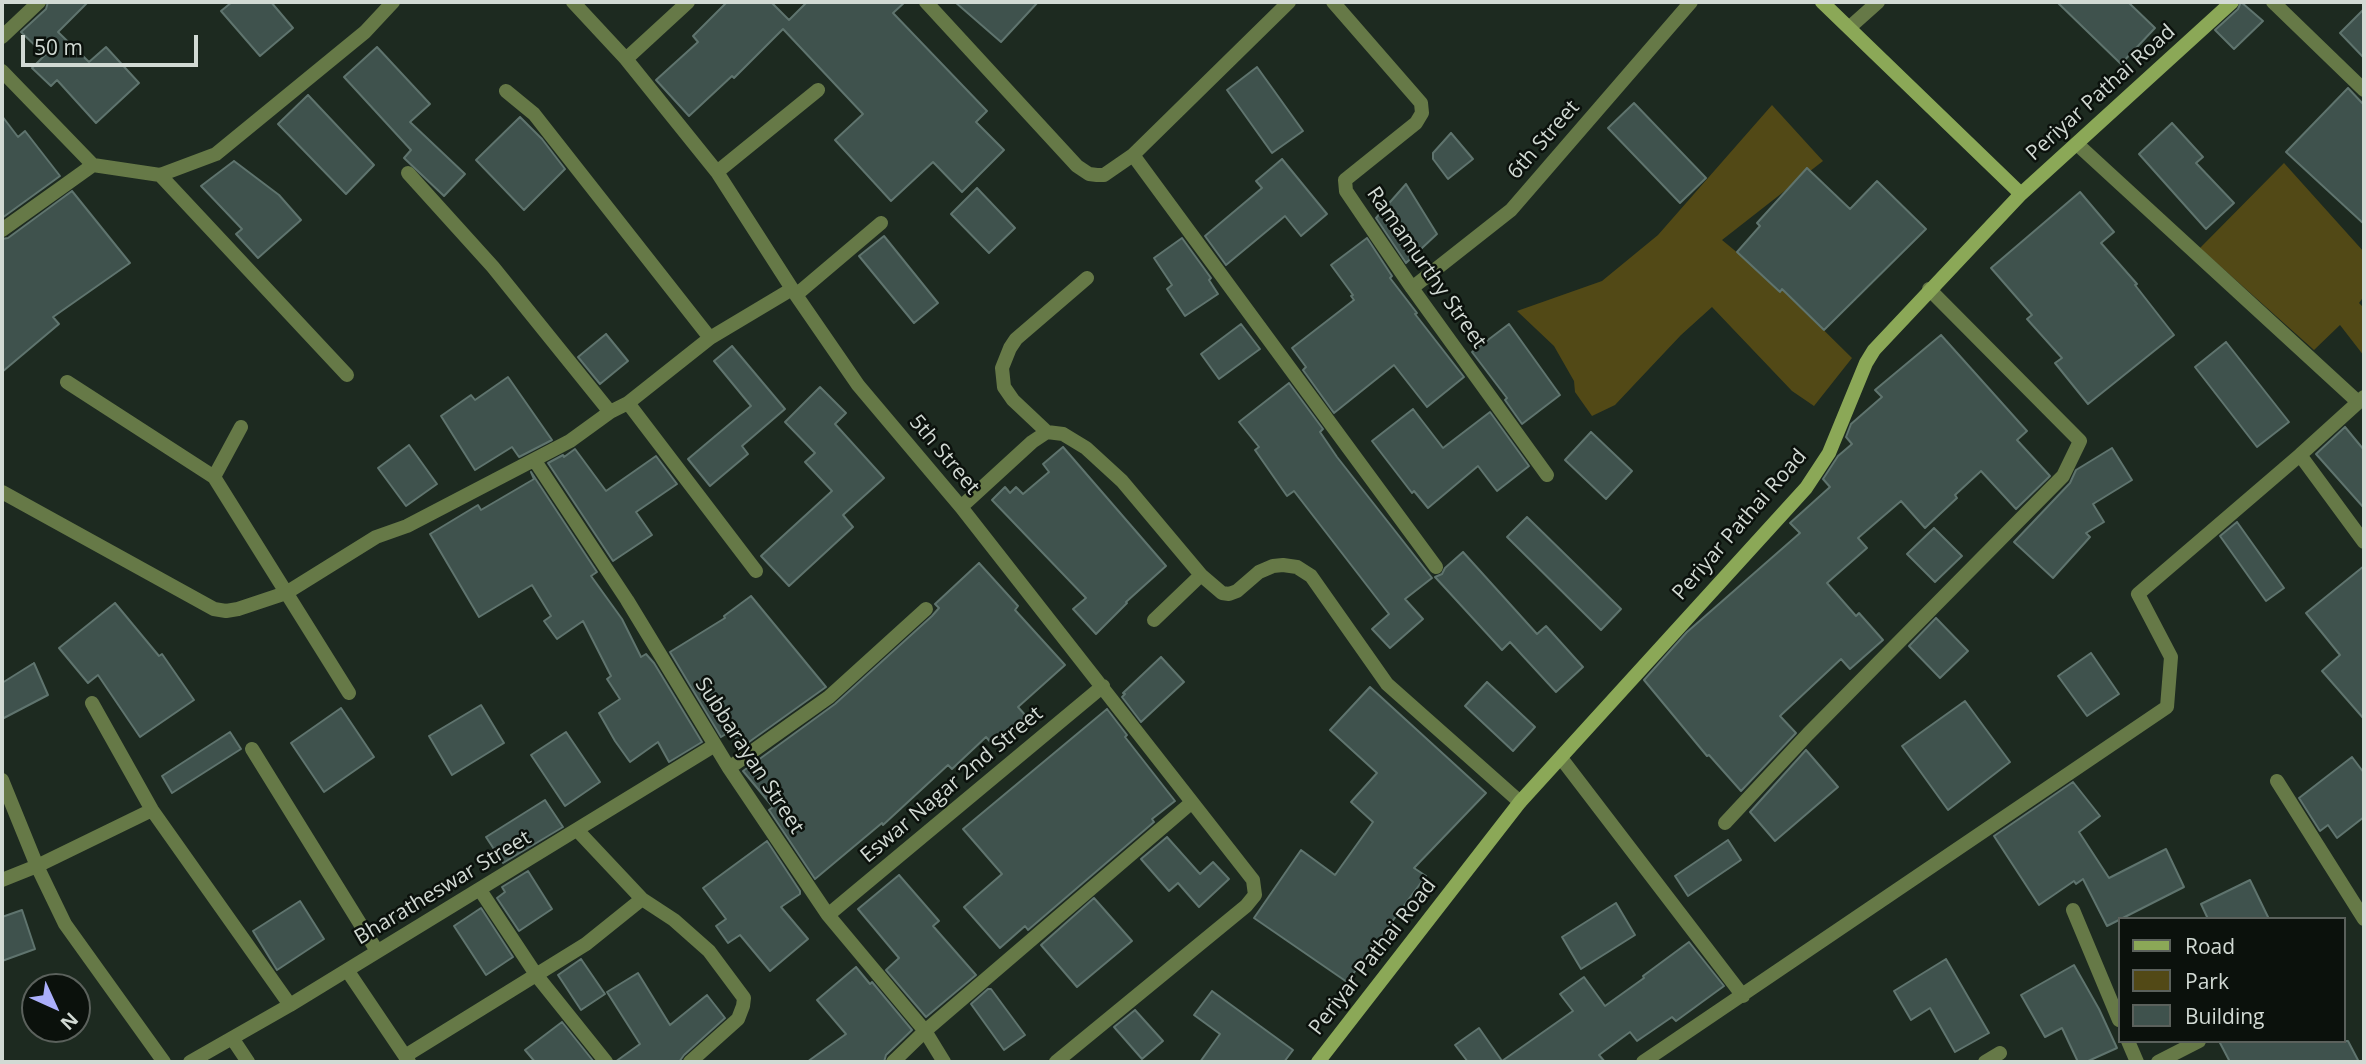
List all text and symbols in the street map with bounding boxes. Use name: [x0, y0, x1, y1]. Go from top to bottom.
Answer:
street label: Periyar Pathai Road: [2021, 19, 2181, 167]
scale bar: [24, 21, 201, 65]
text: 50 m: [34, 33, 83, 61]
street label: 6th Street: [1503, 95, 1585, 185]
street label: Ramamurthy Street: [1361, 182, 1491, 354]
street label: 5th Street: [903, 410, 985, 500]
street label: Periyar Pathai Road: [1668, 444, 1812, 606]
street label: Subbarayan Street: [689, 673, 809, 839]
street label: Eswar Nagar 2nd Street: [856, 701, 1048, 869]
street label: Bharatheswar Street: [350, 825, 536, 951]
street label: Periyar Pathai Road: [1304, 874, 1442, 1040]
legend: [2118, 917, 2345, 1043]
text: Road: [2185, 932, 2235, 960]
text: Park: [2185, 967, 2229, 995]
north arrow: [21, 973, 91, 1043]
text: Building: [2185, 1002, 2264, 1030]
text: N: [55, 1007, 84, 1036]

